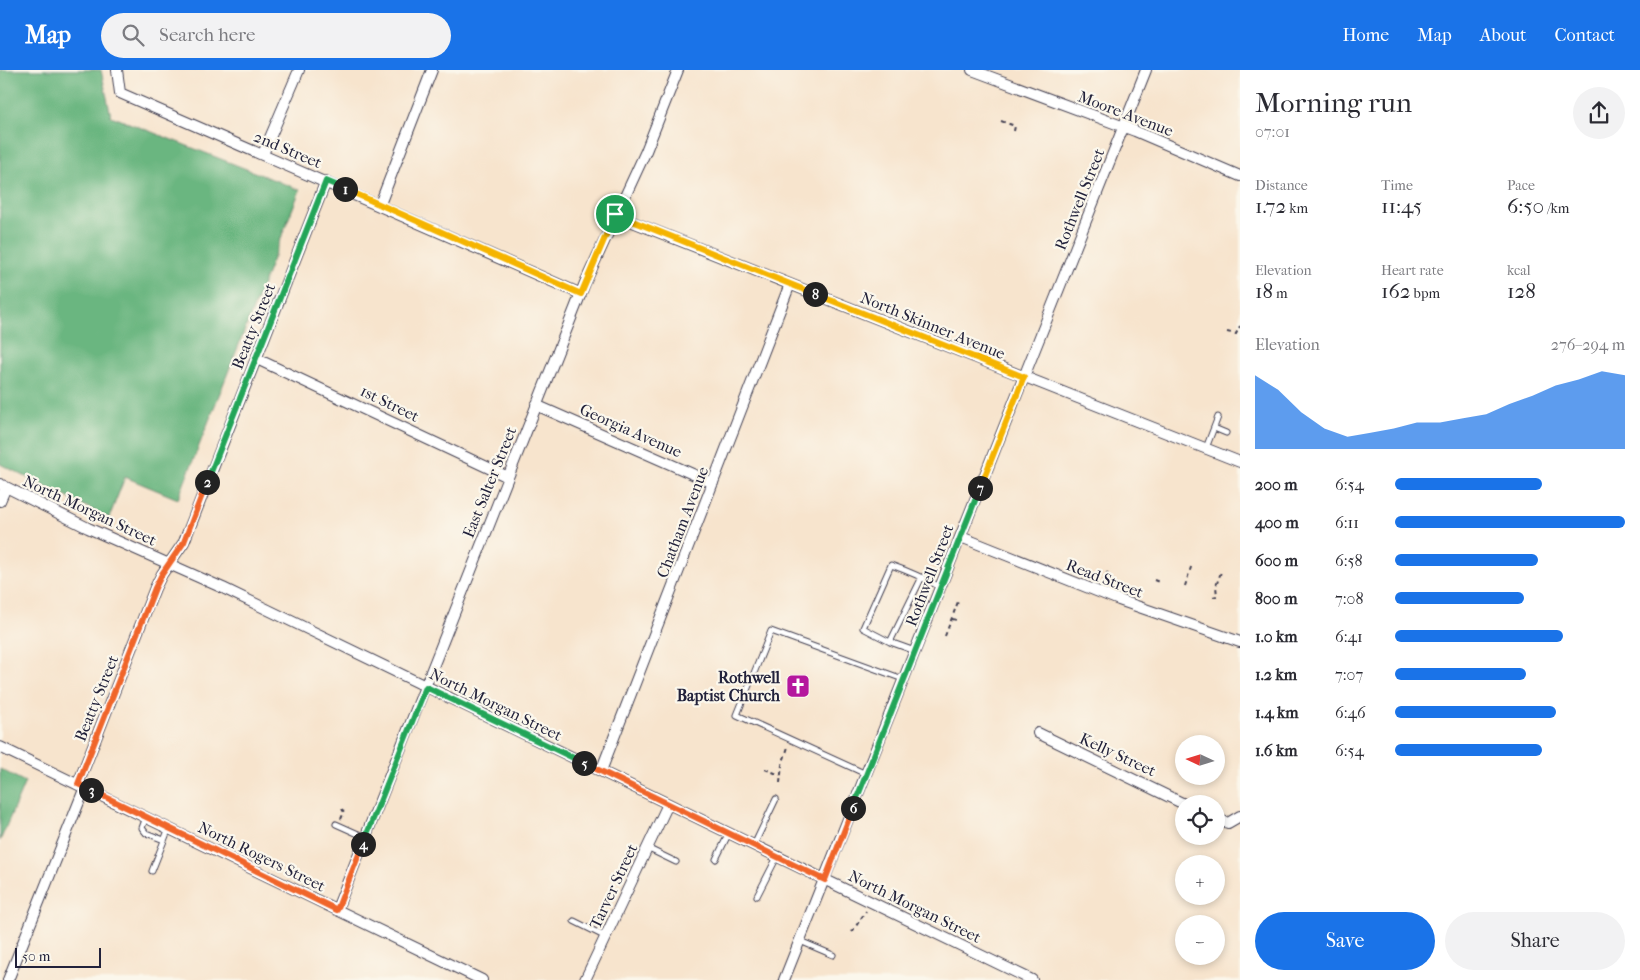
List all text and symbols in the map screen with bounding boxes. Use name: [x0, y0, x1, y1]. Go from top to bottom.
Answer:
search box: [101, 13, 451, 58]
text: Map: [25, 21, 71, 49]
icon: search: [119, 21, 147, 49]
text: Search here: [159, 24, 255, 46]
text: Home: [1342, 25, 1389, 46]
text: Map: [1417, 25, 1452, 46]
text: About: [1480, 25, 1526, 46]
text: Contact: [1554, 25, 1615, 46]
text: Morning run: [1255, 86, 1412, 119]
street label: Moore Avenue: [1076, 87, 1176, 140]
button: share: [1573, 87, 1625, 139]
text: 07:01: [1255, 122, 1290, 141]
street label: 2nd Street: [251, 127, 325, 172]
street label: Rothwell Street: [1050, 145, 1109, 253]
pin: 1: [332, 176, 358, 202]
text: Distance: [1255, 177, 1308, 194]
text: Time: [1381, 177, 1413, 194]
text: Pace: [1507, 177, 1535, 194]
text: 1: [343, 181, 348, 198]
pin: [594, 193, 636, 235]
text: 1.72: [1255, 194, 1286, 218]
text: 11:45: [1381, 194, 1422, 218]
text: 6:50: [1507, 194, 1544, 218]
icon: arrive: [601, 200, 629, 228]
text: km: [1286, 200, 1308, 217]
text: /km: [1544, 200, 1569, 217]
text: Elevation: [1255, 262, 1312, 279]
text: Heart rate: [1381, 262, 1444, 279]
text: kcal: [1507, 262, 1531, 279]
text: 18: [1255, 279, 1273, 303]
text: 162: [1381, 279, 1411, 303]
text: 128: [1507, 279, 1536, 303]
street label: Beatty Street: [228, 280, 279, 372]
pin: 8: [802, 282, 828, 306]
text: m: [1273, 285, 1288, 302]
text: bpm: [1411, 285, 1440, 302]
text: 8: [812, 286, 819, 303]
street label: North Skinner Avenue: [858, 288, 1008, 363]
text: Elevation: [1255, 335, 1320, 354]
text: 276–294 m: [1551, 335, 1625, 354]
street label: 1st Street: [357, 381, 423, 426]
street label: Georgia Avenue: [577, 399, 685, 462]
street label: East Salter Street: [458, 424, 521, 541]
street label: Chatham Avenue: [653, 464, 712, 580]
pin: 2: [194, 470, 220, 494]
street label: North Morgan Street: [20, 471, 160, 550]
text: 2: [204, 474, 211, 491]
text: 200 m: [1255, 475, 1298, 494]
text: 6:54: [1335, 475, 1364, 494]
pin: 7: [968, 476, 992, 500]
text: 7: [977, 480, 984, 497]
text: 400 m: [1255, 513, 1299, 532]
text: 6:11: [1335, 513, 1359, 532]
street label: Rothwell Street: [901, 521, 958, 629]
text: 600 m: [1255, 551, 1298, 570]
text: 6:58: [1335, 551, 1363, 570]
street label: Read Street: [1064, 555, 1146, 602]
text: 800 m: [1255, 589, 1297, 608]
text: 7:08: [1335, 589, 1363, 608]
text: 1.0 km: [1255, 627, 1298, 646]
text: 6:41: [1335, 627, 1363, 646]
street label: Beatty Street: [71, 652, 122, 744]
street label: North Morgan Street: [426, 664, 565, 745]
text: 1.2 km: [1255, 665, 1297, 684]
text: 7:07: [1335, 665, 1363, 684]
place label: Rothwell Baptist Church: [677, 668, 781, 706]
church icon: Rothwell Baptist Church: [785, 673, 811, 699]
text: 1.4 km: [1255, 703, 1299, 722]
text: 6:46: [1335, 703, 1366, 722]
street label: Kelly Street: [1077, 729, 1159, 780]
north arrow: [1175, 735, 1225, 785]
map controls: [1175, 735, 1225, 965]
text: 1.6 km: [1255, 741, 1297, 760]
text: 6:54: [1335, 741, 1364, 760]
pin: 5: [572, 750, 596, 776]
text: 5: [581, 755, 588, 772]
pin: 3: [78, 778, 104, 802]
text: 3: [89, 782, 94, 799]
button: locate: [1175, 795, 1225, 845]
pin: 6: [840, 796, 866, 820]
text: 6: [850, 800, 857, 817]
street label: North Rogers Street: [195, 817, 329, 896]
pin: 4: [350, 832, 376, 856]
text: 4: [359, 836, 368, 853]
street label: Tarver Street: [585, 840, 642, 932]
button: +: [1175, 855, 1225, 905]
street label: North Morgan Street: [845, 866, 984, 947]
button: Save: [1255, 912, 1435, 970]
button: Share: [1445, 912, 1625, 970]
button: −: [1175, 915, 1225, 965]
scale bar: [15, 945, 101, 968]
text: 50 m: [22, 948, 50, 965]

